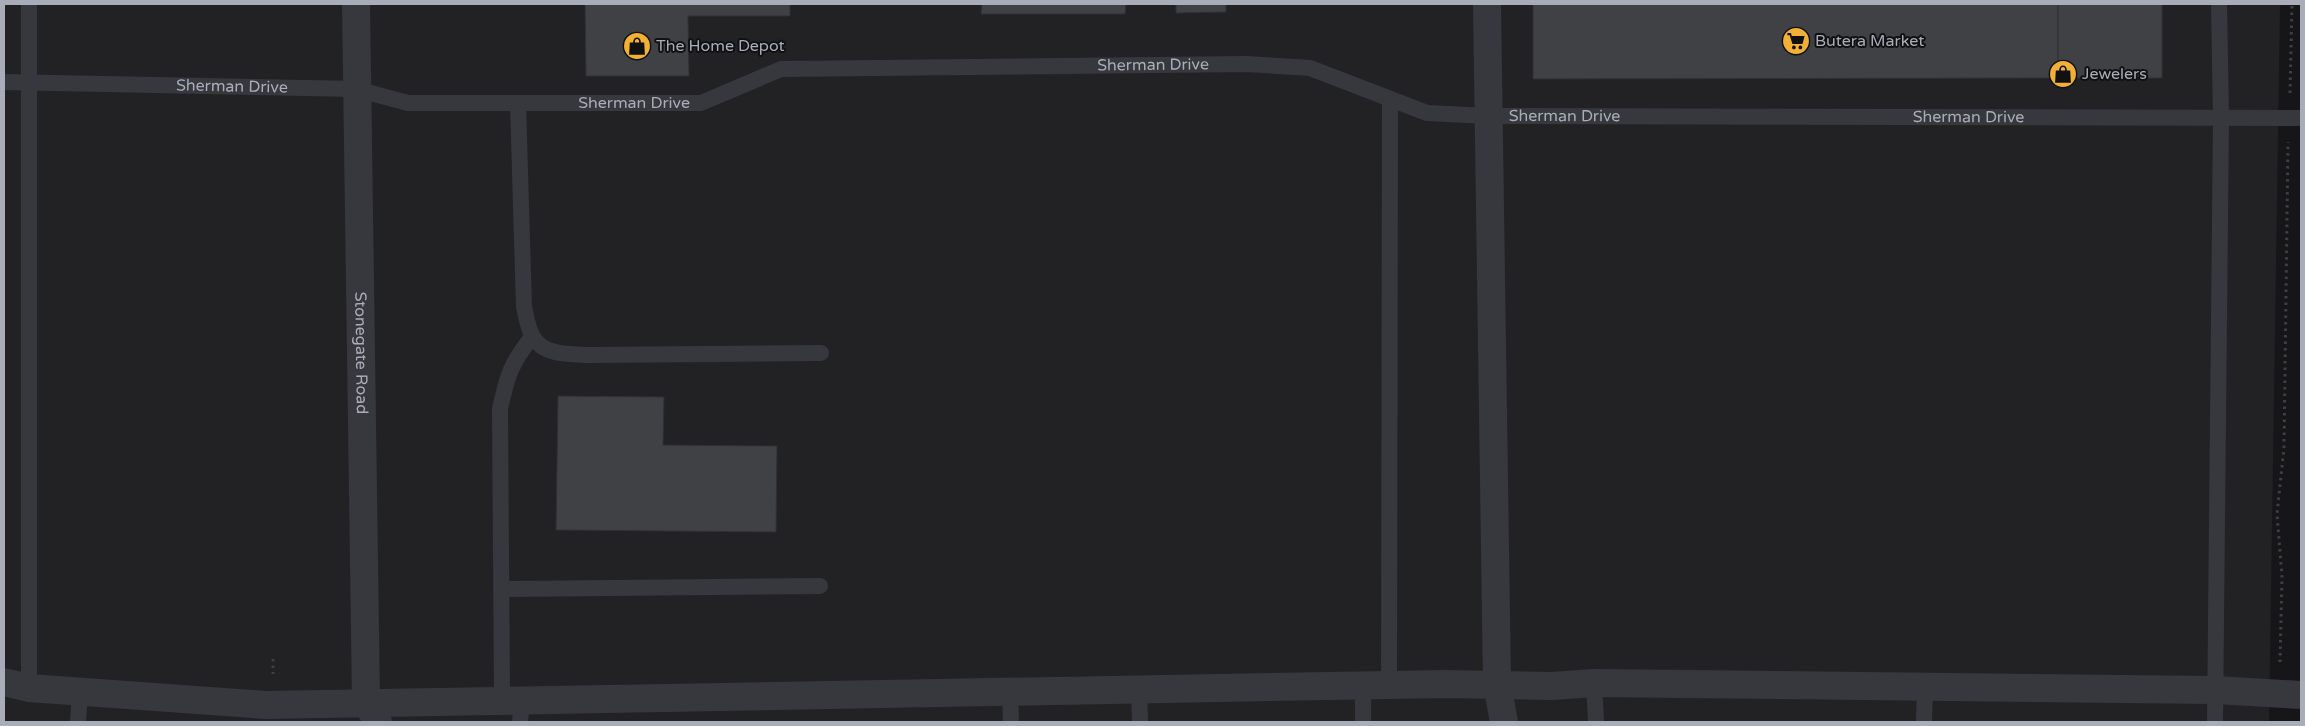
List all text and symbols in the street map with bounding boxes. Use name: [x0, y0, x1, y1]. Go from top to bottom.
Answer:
supermarket icon: Butera Market: [1781, 26, 1811, 56]
shop icon: The Home Depot: [622, 31, 652, 61]
place label: Butera Market: [1815, 31, 1924, 51]
place label: The Home Depot: [656, 36, 785, 56]
street label: Sherman Drive: [1097, 54, 1209, 76]
shop icon: Jewelers: [2048, 59, 2078, 89]
place label: Jewelers: [2082, 64, 2147, 84]
street label: Sherman Drive: [176, 75, 288, 98]
street label: Sherman Drive: [578, 93, 690, 113]
street label: Sherman Drive: [1509, 106, 1620, 126]
street label: Sherman Drive: [1913, 107, 2024, 127]
street label: Stonegate Road: [350, 292, 372, 414]

